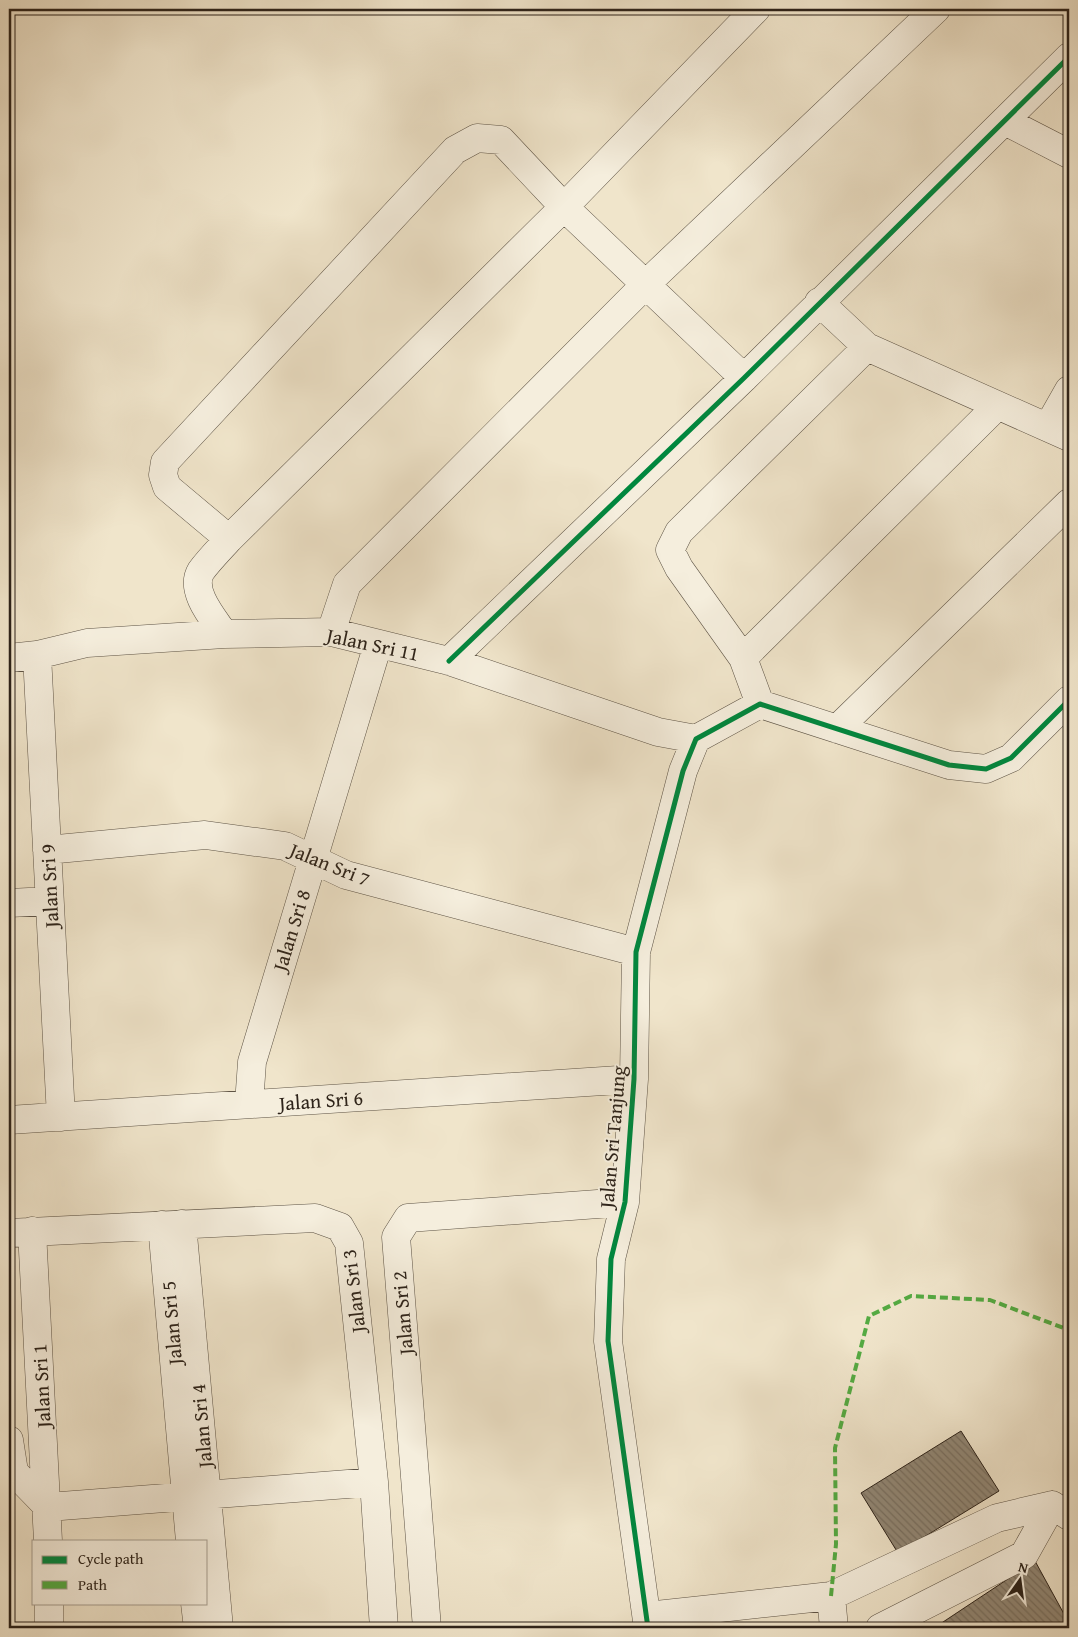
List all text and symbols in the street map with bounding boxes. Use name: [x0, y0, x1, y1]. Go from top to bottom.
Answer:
street label: Jalan Sri 11: [321, 619, 422, 668]
street label: Jalan Sri 7: [283, 834, 374, 893]
street label: Jalan Sri 9: [32, 843, 66, 932]
street label: Jalan Sri 8: [264, 886, 317, 977]
street label: Jalan Sri Tanjung: [591, 1064, 633, 1212]
street label: Jalan Sri 6: [275, 1083, 364, 1118]
street label: Jalan Sri 3: [333, 1247, 373, 1337]
street label: Jalan Sri 2: [384, 1270, 420, 1359]
street label: Jalan Sri 5: [153, 1280, 189, 1369]
street label: Jalan Sri 1: [24, 1343, 58, 1432]
street label: Jalan Sri 4: [183, 1383, 219, 1472]
legend: [32, 1540, 208, 1604]
text: Cycle path: [78, 1548, 144, 1569]
north arrow: [996, 1554, 1046, 1604]
text: N: [1016, 1557, 1031, 1578]
text: Path: [78, 1574, 107, 1595]

